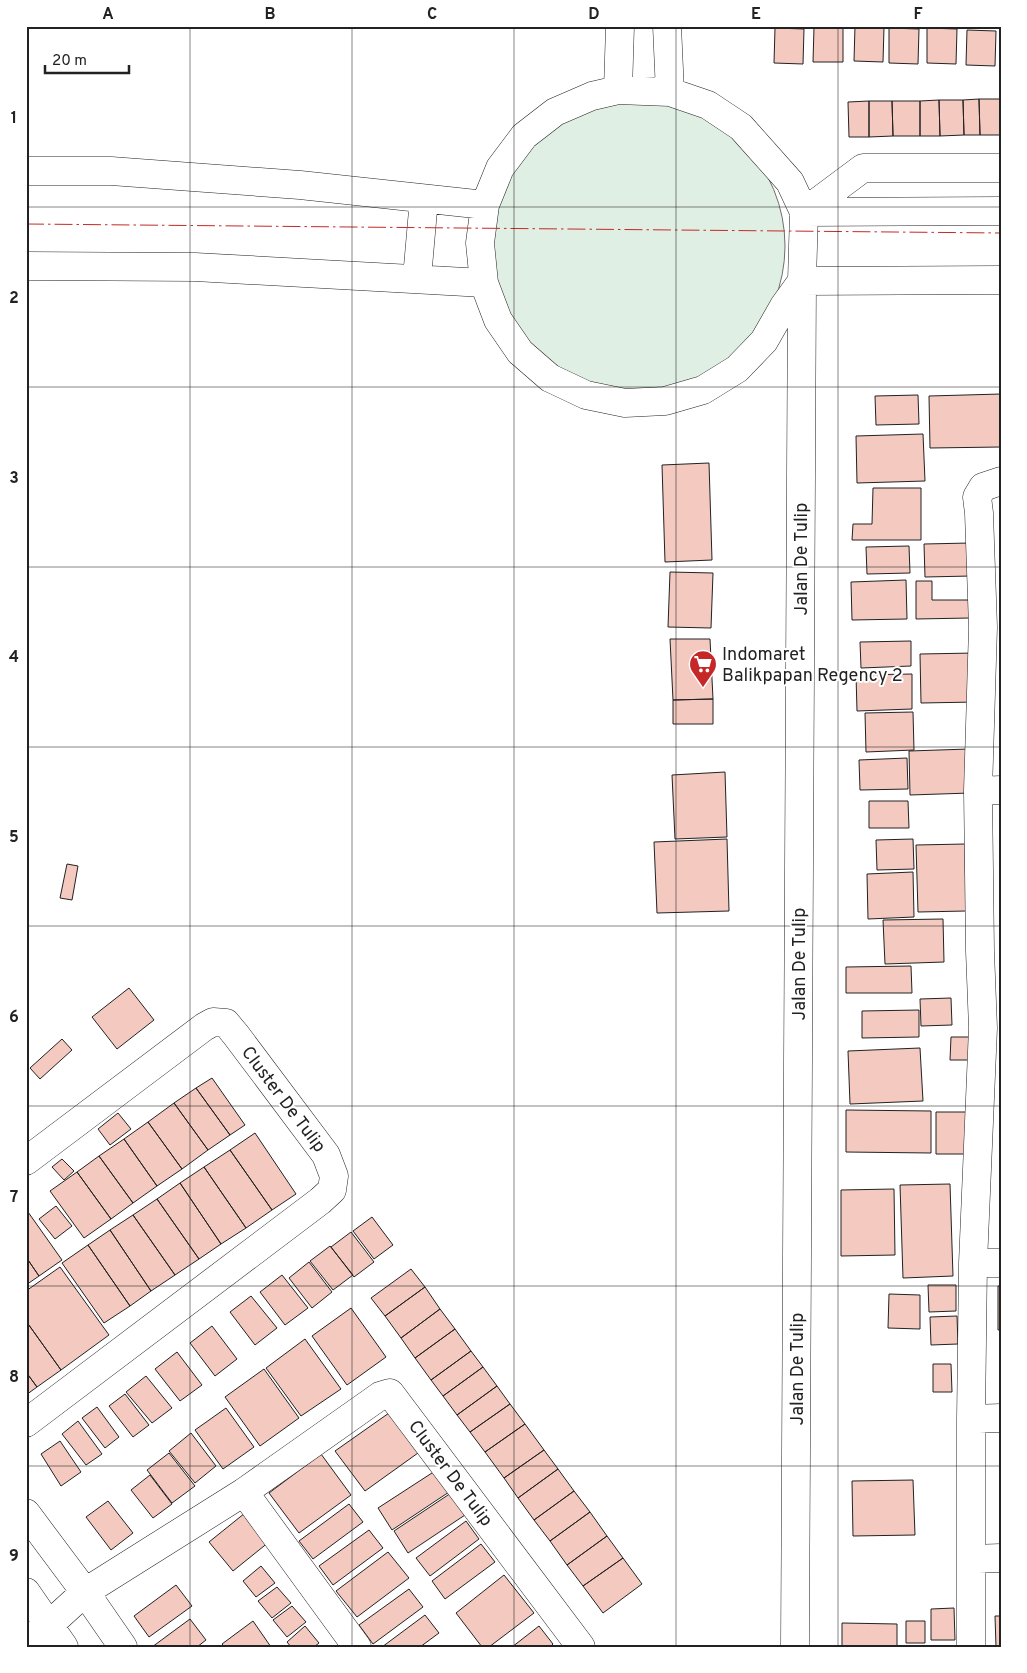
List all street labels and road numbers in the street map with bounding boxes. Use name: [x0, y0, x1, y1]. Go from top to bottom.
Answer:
street label: Jalan De Tulip: [791, 503, 814, 615]
street label: Jalan De Tulip: [789, 908, 812, 1020]
street label: Cluster De Tulip: [235, 1042, 330, 1158]
street label: Jalan De Tulip: [787, 1313, 810, 1425]
street label: Cluster De Tulip: [402, 1416, 497, 1532]

